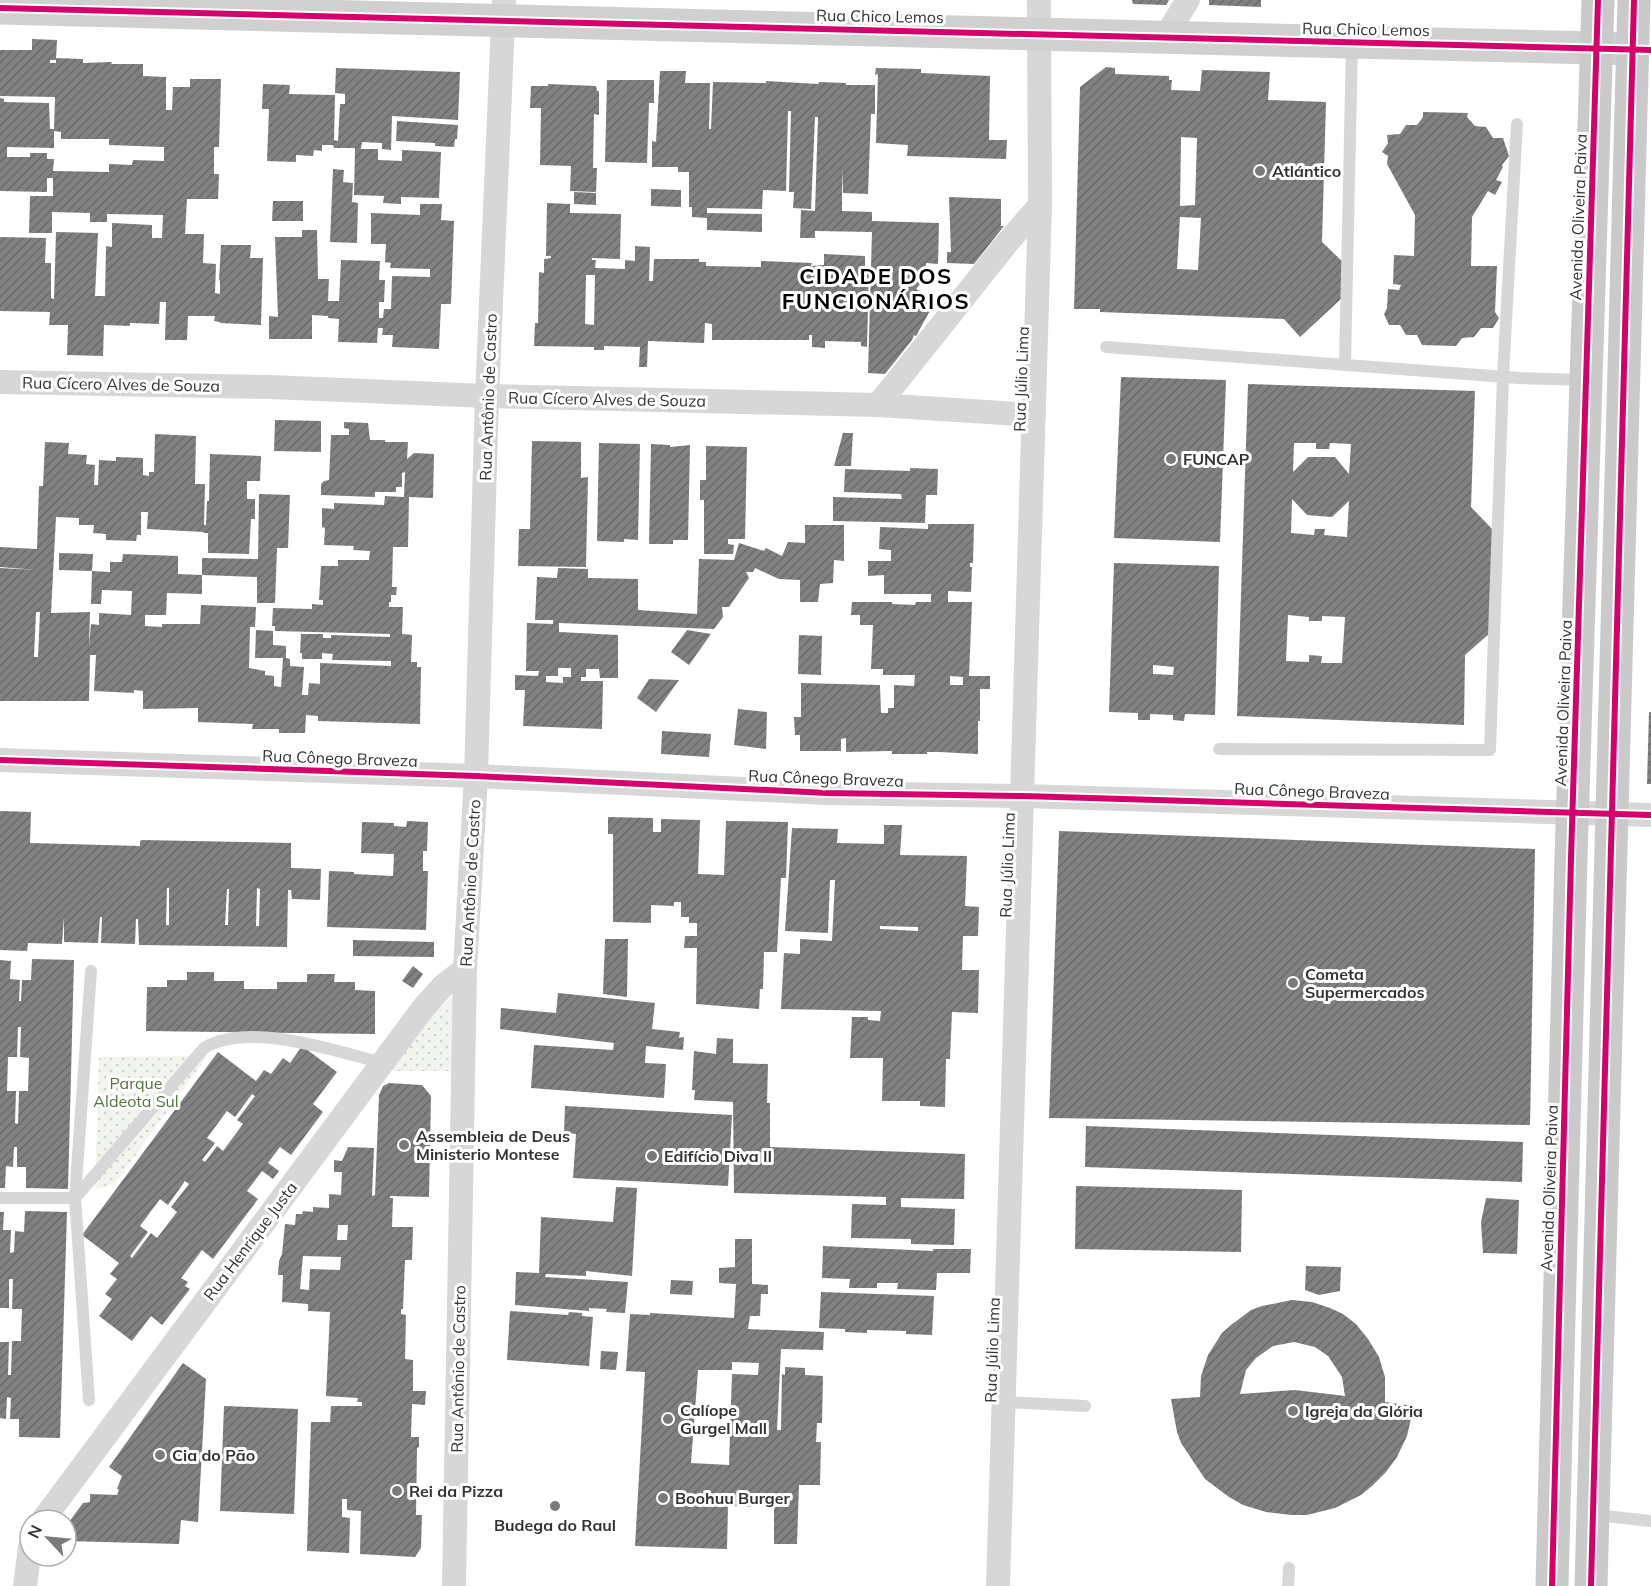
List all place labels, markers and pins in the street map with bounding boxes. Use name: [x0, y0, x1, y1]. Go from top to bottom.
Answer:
place label: Atlántico: [1272, 161, 1341, 181]
marker: Atlántico: [1253, 164, 1267, 178]
place label: FUNCAP: [1183, 449, 1250, 469]
marker: FUNCAP: [1164, 452, 1178, 466]
place label: Cometa Supermercados: [1305, 964, 1425, 1002]
marker: Cometa Supermercados: [1286, 976, 1300, 990]
place label: Assembleia de Deus Ministerio Montese: [416, 1126, 570, 1164]
marker: Assembleia de Deus Ministerio Montese: [397, 1138, 411, 1152]
place label: Edifício Diva II: [664, 1146, 772, 1166]
marker: Edifício Diva II: [645, 1149, 659, 1163]
place label: Calíope Gurgel Mall: [680, 1400, 767, 1438]
place label: Igreja da Glória: [1305, 1401, 1423, 1421]
marker: Igreja da Glória: [1286, 1404, 1300, 1418]
marker: Calíope Gurgel Mall: [661, 1412, 675, 1426]
place label: Cia do Pão: [172, 1445, 255, 1465]
marker: Cia do Pão: [153, 1448, 167, 1462]
place label: Rei da Pizza: [409, 1481, 503, 1501]
marker: Rei da Pizza: [390, 1484, 404, 1498]
place label: Boohuu Burger: [675, 1488, 791, 1508]
marker: Boohuu Burger: [656, 1491, 670, 1505]
marker: Budega do Raul: [548, 1499, 562, 1513]
place label: Budega do Raul: [494, 1515, 616, 1535]

